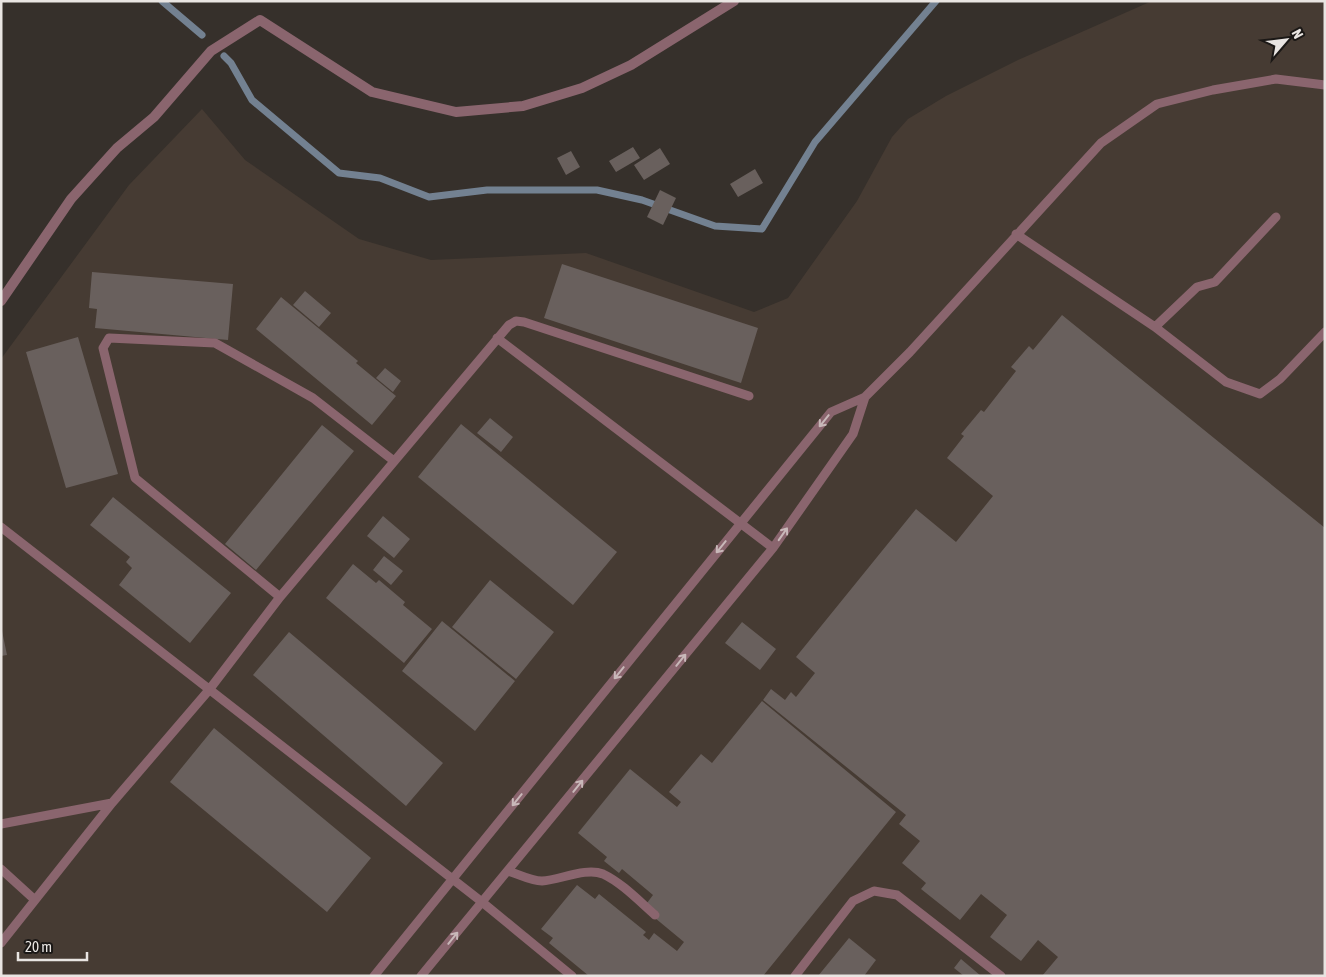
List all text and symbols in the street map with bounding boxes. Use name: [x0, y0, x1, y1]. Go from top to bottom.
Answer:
north arrow: [1261, 15, 1311, 65]
text: N: [1288, 26, 1306, 41]
one-way arrow: [818, 414, 829, 427]
one-way arrow: [778, 527, 789, 541]
one-way arrow: [716, 540, 727, 553]
one-way arrow: [676, 654, 687, 667]
one-way arrow: [613, 667, 625, 680]
one-way arrow: [573, 780, 584, 793]
one-way arrow: [511, 793, 522, 806]
scale bar: [18, 930, 86, 962]
one-way arrow: [447, 932, 458, 945]
text: 20 m: [25, 938, 52, 955]

